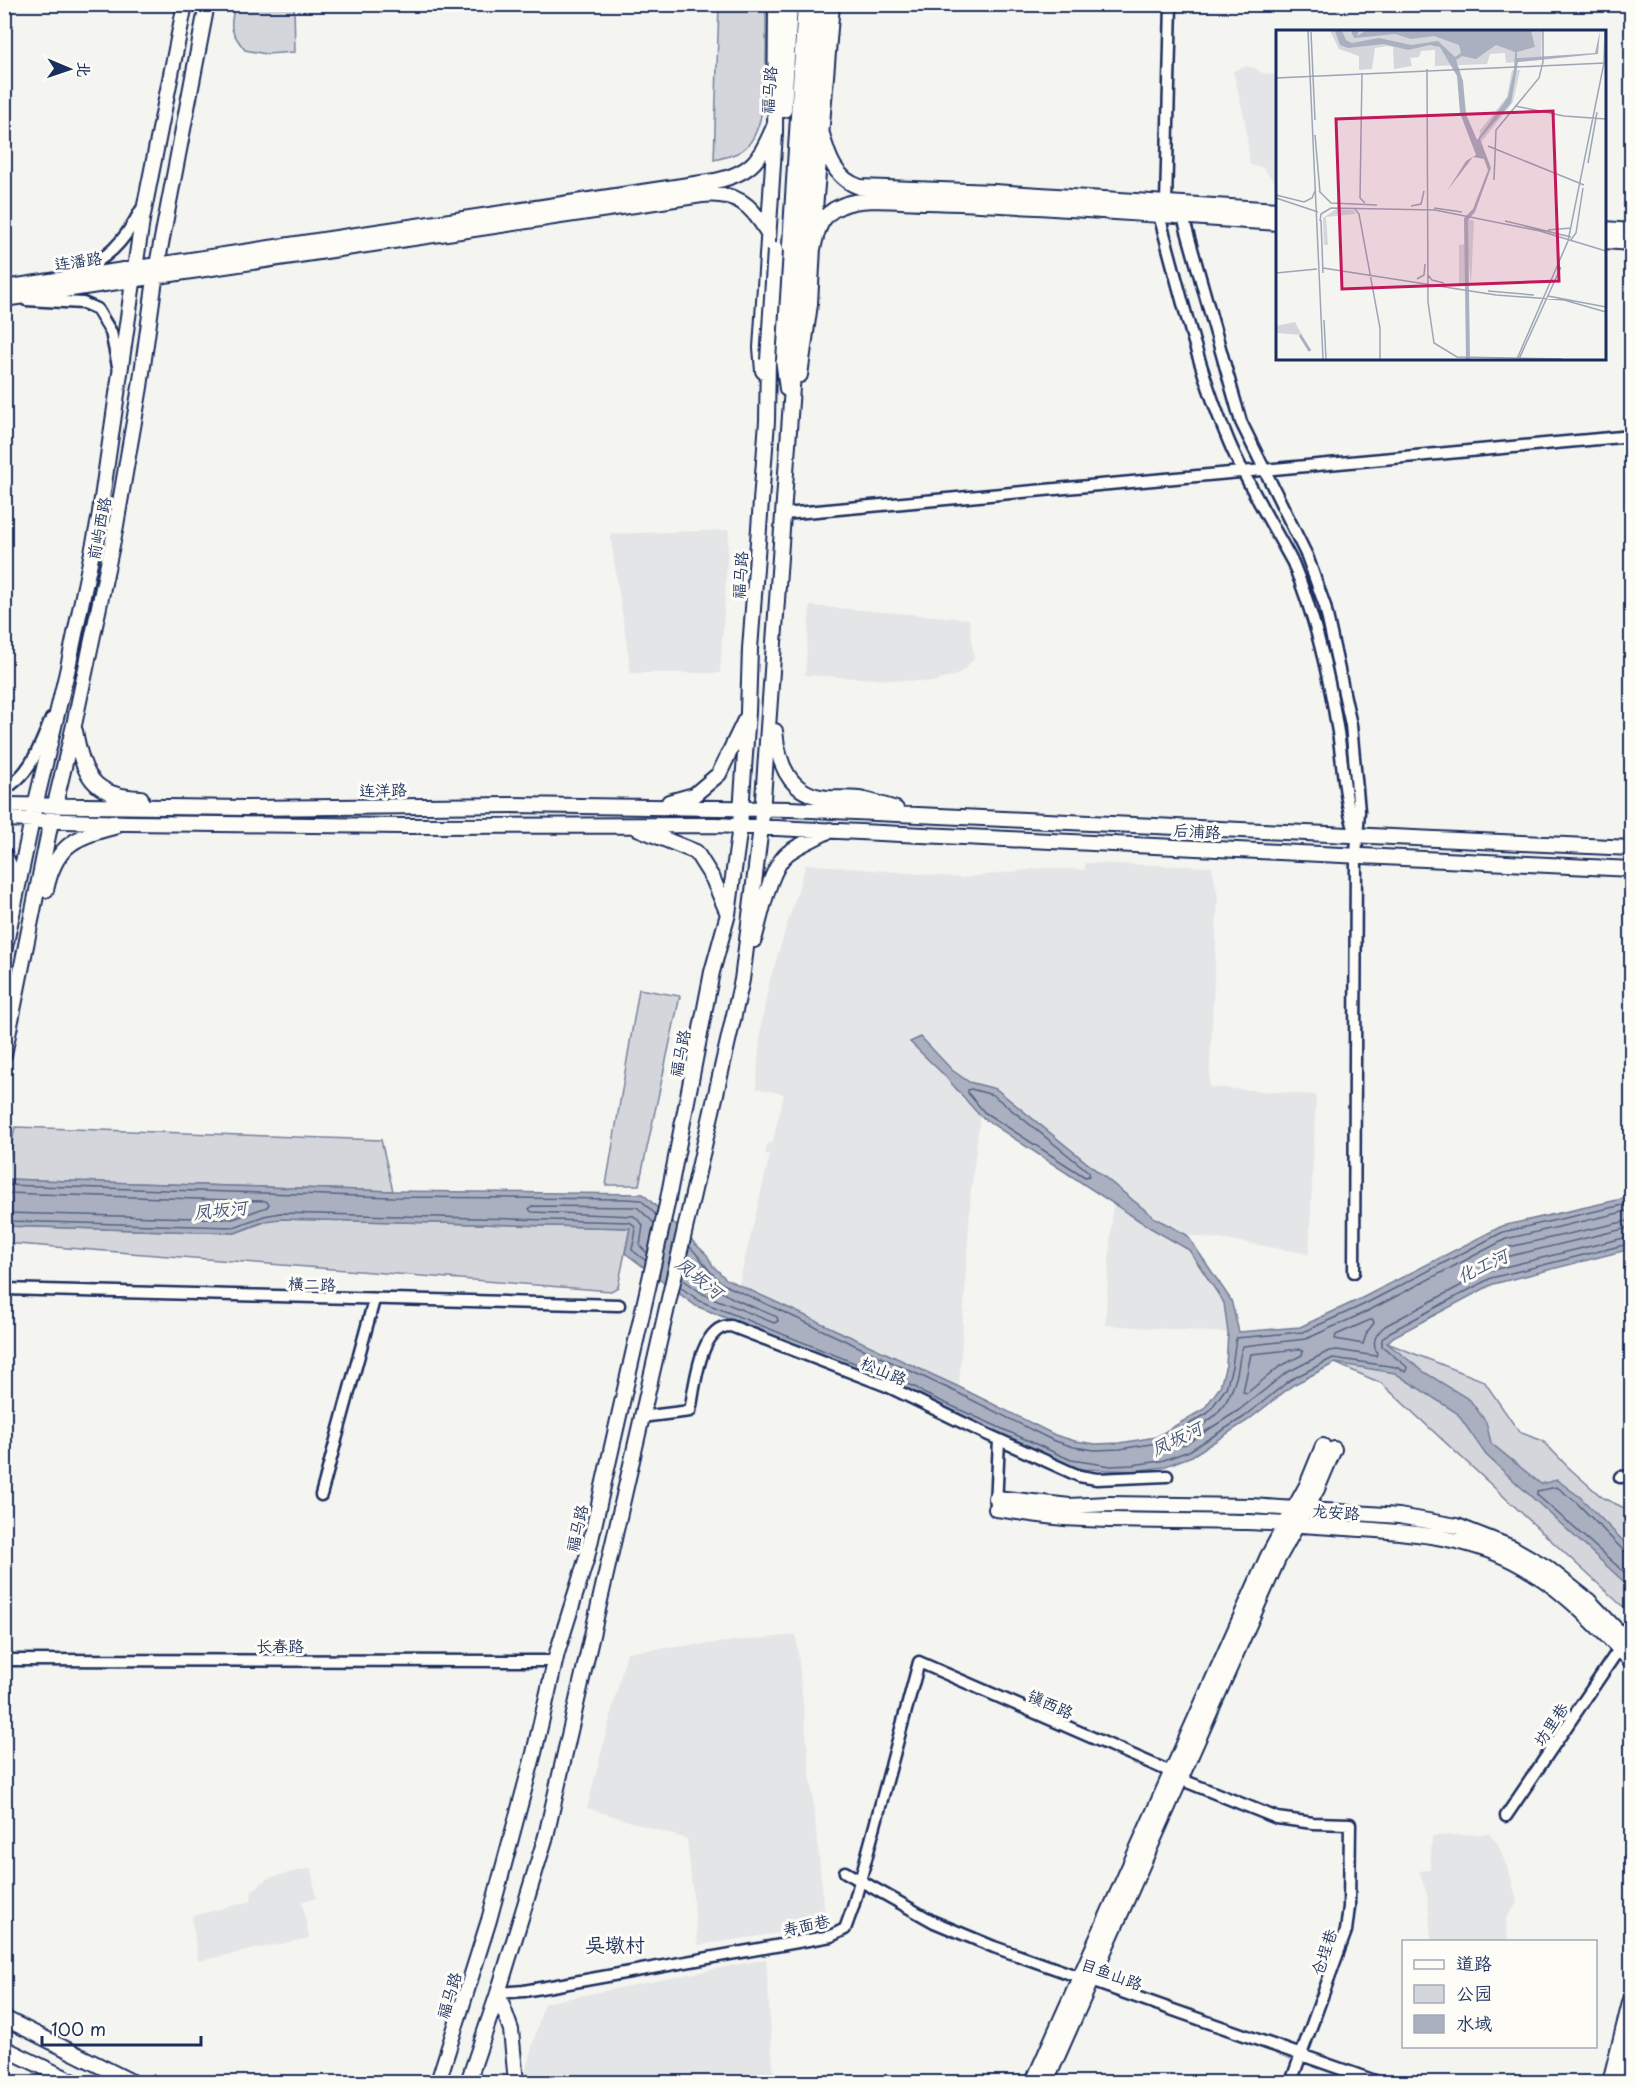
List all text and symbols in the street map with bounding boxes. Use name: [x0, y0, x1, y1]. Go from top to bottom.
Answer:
inset map: [1276, 30, 1606, 360]
north arrow: [39, 39, 99, 99]
text: 北: [73, 61, 97, 78]
street label: 福马路: [754, 65, 782, 115]
street label: 连潘路: [53, 245, 103, 275]
street label: 前屿西路: [80, 494, 116, 562]
street label: 福马路: [725, 550, 753, 600]
street label: 连洋路: [359, 777, 407, 801]
street label: 后浦路: [1172, 817, 1222, 843]
street label: 福马路: [663, 1027, 695, 1079]
water label: 凤坂河: [192, 1192, 251, 1225]
water label: 化工河: [1452, 1240, 1515, 1289]
water label: 凤坂河: [671, 1250, 732, 1306]
street label: 横二路: [288, 1270, 336, 1296]
street label: 松山路: [857, 1350, 911, 1390]
water label: 凤坂河: [1146, 1413, 1209, 1462]
street label: 龙安路: [1311, 1497, 1361, 1525]
street label: 福马路: [559, 1502, 593, 1554]
street label: 长春路: [256, 1633, 304, 1657]
street label: 镇西路: [1024, 1682, 1078, 1724]
street label: 坊里巷: [1527, 1697, 1573, 1751]
street label: 寿面巷: [780, 1907, 832, 1941]
street label: 仓埕巷: [1304, 1925, 1342, 1979]
district label: 吴墩村: [585, 1929, 645, 1959]
legend: [1402, 1940, 1597, 2048]
text: 道路: [1456, 1949, 1492, 1976]
street label: 目鱼山路: [1078, 1951, 1146, 1995]
street label: 福马路: [430, 1969, 466, 2021]
text: 公园: [1456, 1979, 1492, 2006]
scale bar: [42, 2009, 201, 2047]
text: 水域: [1456, 2009, 1492, 2036]
text: 100 m: [51, 2015, 106, 2042]

